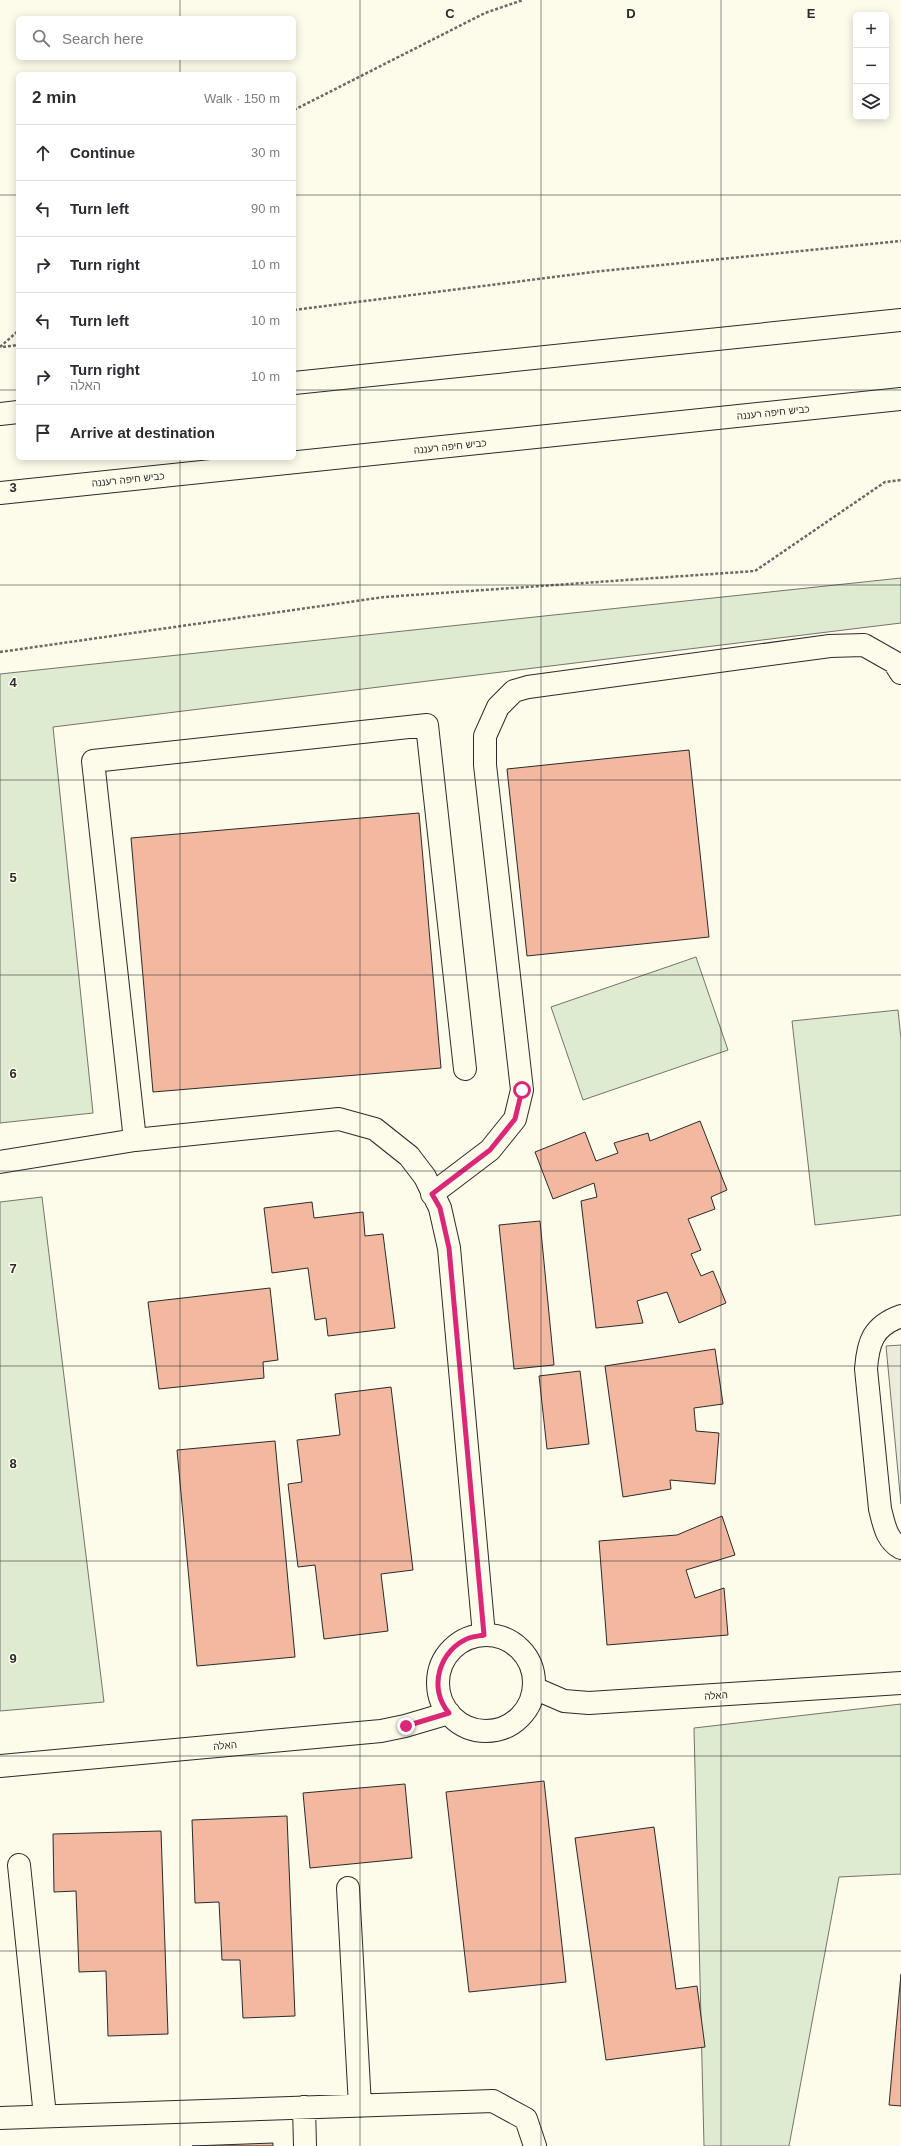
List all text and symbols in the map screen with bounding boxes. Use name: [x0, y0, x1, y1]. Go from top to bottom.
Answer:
text: C: [445, 6, 455, 21]
text: D: [626, 6, 636, 21]
text: E: [807, 6, 816, 21]
map controls: [853, 12, 889, 120]
button: +: [853, 12, 889, 48]
search box: [16, 16, 296, 60]
icon: search: [30, 27, 52, 49]
text: Search here: [62, 30, 144, 47]
button: −: [853, 48, 889, 84]
button: layers: [853, 84, 889, 120]
text: 2 min: [32, 88, 76, 107]
text: Walk · 150 m: [204, 91, 280, 106]
icon: ahead: [32, 142, 54, 164]
text: Continue: [70, 144, 135, 161]
text: 30 m: [251, 145, 280, 160]
icon: left: [32, 198, 54, 220]
text: Turn left: [70, 200, 129, 217]
text: 90 m: [251, 201, 280, 216]
icon: right: [32, 254, 54, 276]
text: Turn right: [70, 256, 140, 273]
text: 10 m: [251, 257, 280, 272]
icon: left: [32, 310, 54, 332]
text: Turn left: [70, 312, 129, 329]
text: 10 m: [251, 313, 280, 328]
text: Turn right: [70, 361, 140, 378]
icon: right: [32, 366, 54, 388]
text: 10 m: [251, 369, 280, 384]
text: האלה: [70, 378, 101, 393]
street label: כביש חיפה רעננה: [736, 403, 810, 422]
icon: arrive: [32, 422, 54, 444]
text: Arrive at destination: [70, 424, 215, 441]
street label: כביש חיפה רעננה: [413, 437, 487, 456]
street label: כביש חיפה רעננה: [91, 470, 165, 489]
text: 3: [9, 480, 17, 495]
text: 4: [9, 675, 17, 690]
text: 5: [9, 870, 17, 885]
text: 6: [9, 1066, 17, 1081]
route start: [513, 1081, 531, 1099]
text: 7: [9, 1261, 17, 1276]
text: 8: [9, 1456, 17, 1471]
text: 9: [9, 1651, 17, 1666]
street label: האלה: [704, 1689, 728, 1702]
route end: [397, 1717, 415, 1735]
street label: האלה: [213, 1739, 237, 1752]

